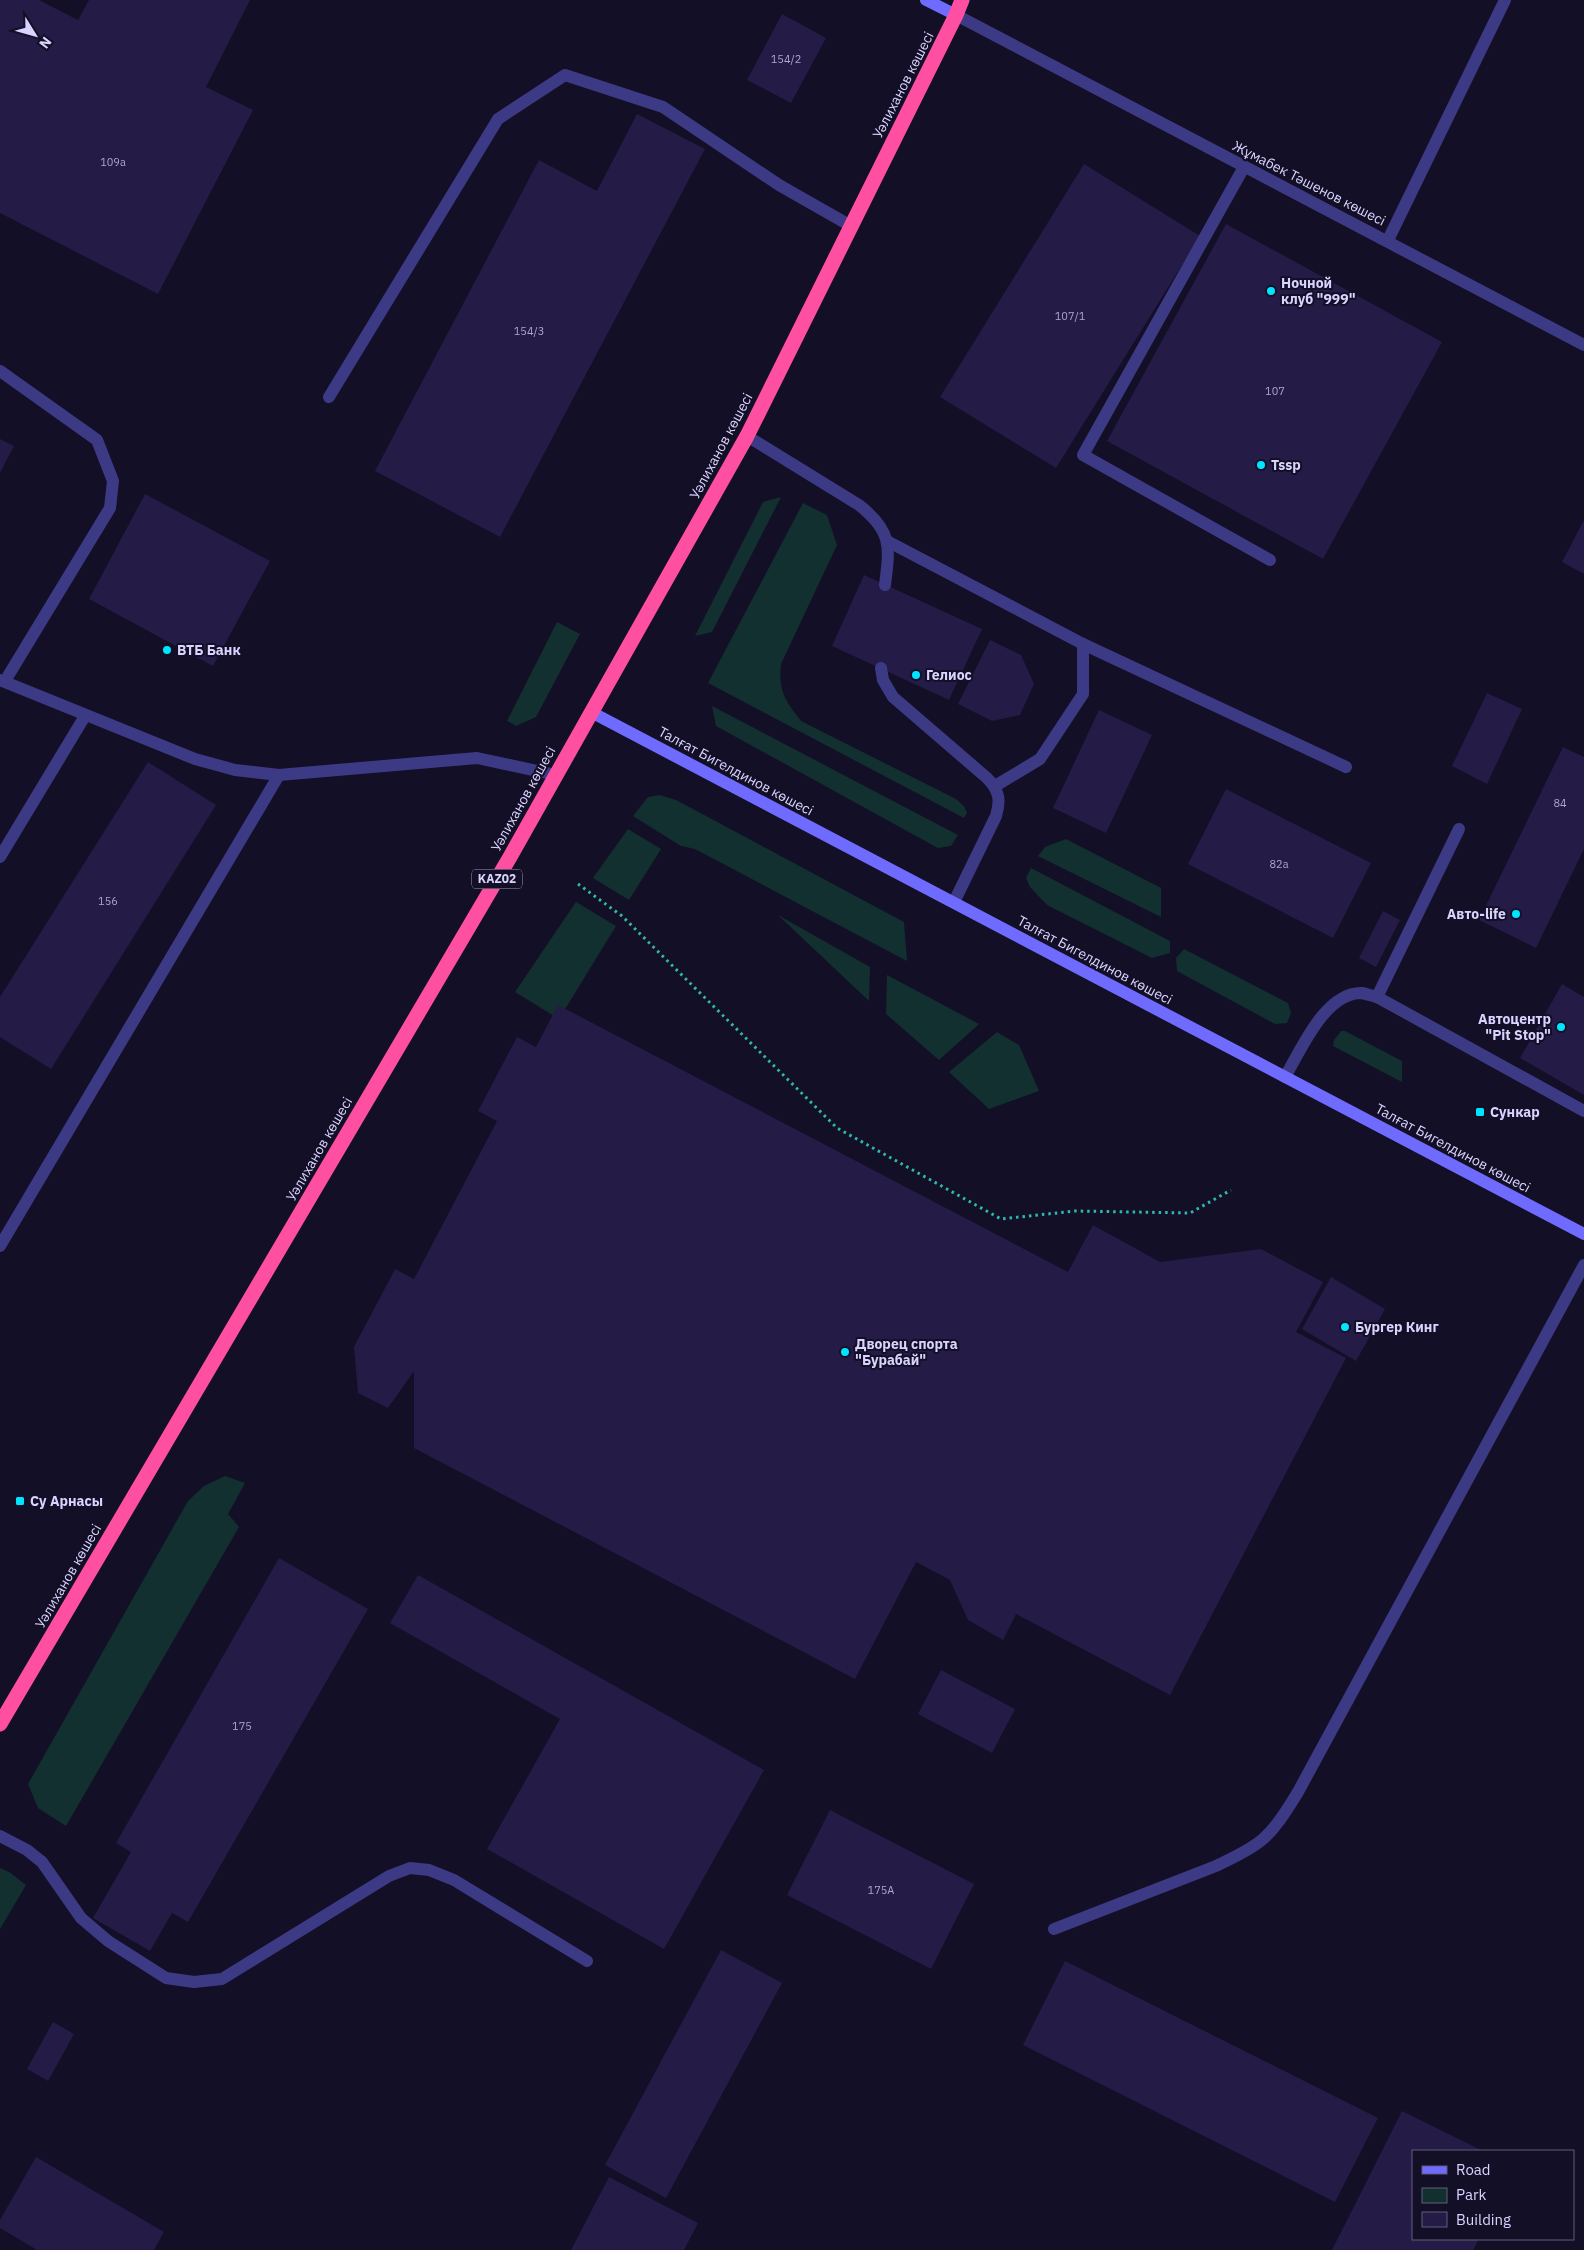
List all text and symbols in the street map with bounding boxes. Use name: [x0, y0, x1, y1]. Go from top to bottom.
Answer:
north arrow: [10, 10, 60, 60]
street label: Уәлиханов көшесі: [868, 29, 938, 141]
text: N: [35, 33, 56, 52]
house number: 154/2: [771, 52, 801, 66]
street label: Жұмабек Тәшенов көшесі: [1229, 136, 1389, 230]
house number: 109а: [100, 155, 126, 169]
place label: Ночной клуб "999": [1281, 274, 1356, 308]
marker: Ночной клуб "999": [1265, 285, 1277, 297]
house number: 107/1: [1055, 309, 1086, 323]
house number: 154/3: [514, 324, 544, 338]
house number: 107: [1265, 384, 1285, 398]
street label: Уәлиханов көшесі: [685, 390, 757, 502]
place label: Tssp: [1271, 456, 1301, 474]
marker: Tssp: [1255, 459, 1267, 471]
place label: ВТБ Банк: [177, 641, 241, 659]
marker: ВТБ Банк: [161, 644, 173, 656]
place label: Гелиос: [926, 666, 972, 684]
marker: Гелиос: [910, 669, 922, 681]
street label: Талғат Бигелдинов көшесі: [655, 722, 817, 820]
street label: Уәлиханов көшесі: [487, 743, 559, 855]
house number: 84: [1553, 796, 1567, 810]
house number: 82а: [1269, 857, 1289, 871]
road number: KАZ02: [472, 870, 522, 889]
house number: 156: [98, 894, 118, 908]
place label: Авто-life: [1447, 905, 1506, 923]
marker: Авто-life: [1510, 908, 1522, 920]
street label: Талғат Бигелдинов көшесі: [1014, 911, 1176, 1009]
place label: Автоцентр "Pit Stop": [1478, 1010, 1551, 1044]
marker: Автоцентр "Pit Stop": [1555, 1021, 1567, 1033]
street label: Уәлиханов көшесі: [282, 1094, 356, 1204]
street label: Талғат Бигелдинов көшесі: [1372, 1099, 1534, 1197]
place label: Сункар: [1490, 1103, 1540, 1121]
marker: Сункар: [1474, 1106, 1486, 1118]
place label: Бургер Кинг: [1355, 1318, 1439, 1336]
marker: Бургер Кинг: [1339, 1321, 1351, 1333]
place label: Дворец спорта "Бурабай": [855, 1335, 958, 1369]
marker: Дворец спорта "Бурабай": [839, 1346, 851, 1358]
place label: Су Арнасы: [30, 1492, 103, 1510]
marker: Су Арнасы: [14, 1495, 26, 1507]
street label: Уәлиханов көшесі: [31, 1521, 105, 1631]
house number: 175: [232, 1719, 252, 1733]
house number: 175А: [868, 1883, 894, 1897]
legend: [1412, 2150, 1574, 2240]
text: Road: [1456, 2160, 1491, 2179]
text: Park: [1456, 2185, 1486, 2204]
text: Building: [1456, 2210, 1511, 2229]

